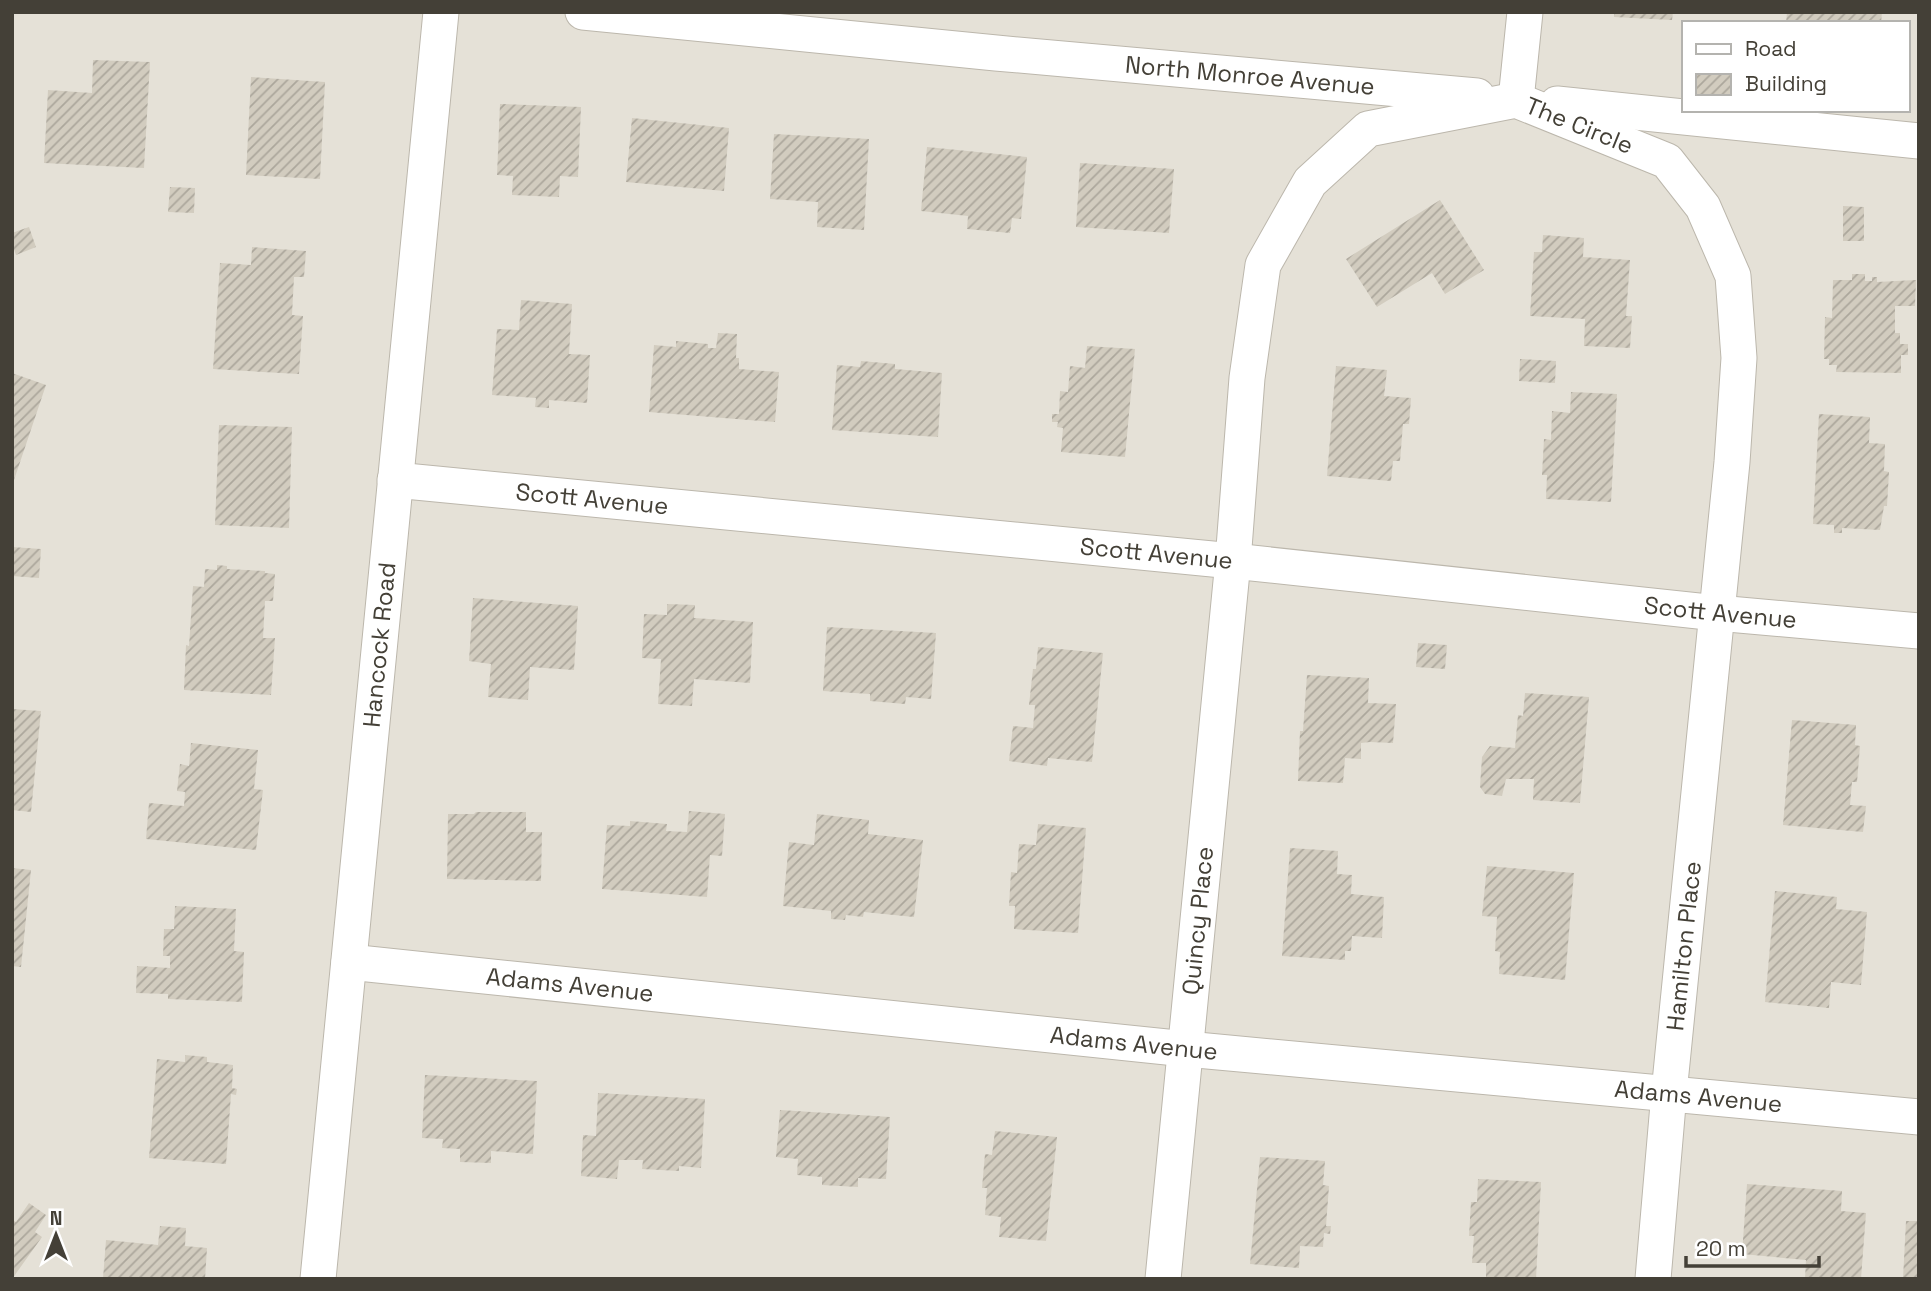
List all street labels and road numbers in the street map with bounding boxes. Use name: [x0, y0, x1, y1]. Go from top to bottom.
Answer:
street label: North Monroe Avenue: [1124, 49, 1376, 102]
street label: The Circle: [1521, 89, 1638, 161]
street label: Scott Avenue: [514, 476, 670, 521]
street label: Scott Avenue: [1079, 530, 1234, 576]
street label: Hancock Road: [356, 561, 402, 729]
street label: Scott Avenue: [1642, 589, 1798, 635]
street label: Quincy Place: [1175, 845, 1220, 996]
street label: Hamilton Place: [1659, 859, 1708, 1032]
street label: Adams Avenue: [485, 960, 655, 1009]
street label: Adams Avenue: [1048, 1019, 1219, 1067]
street label: Adams Avenue: [1613, 1073, 1784, 1119]

